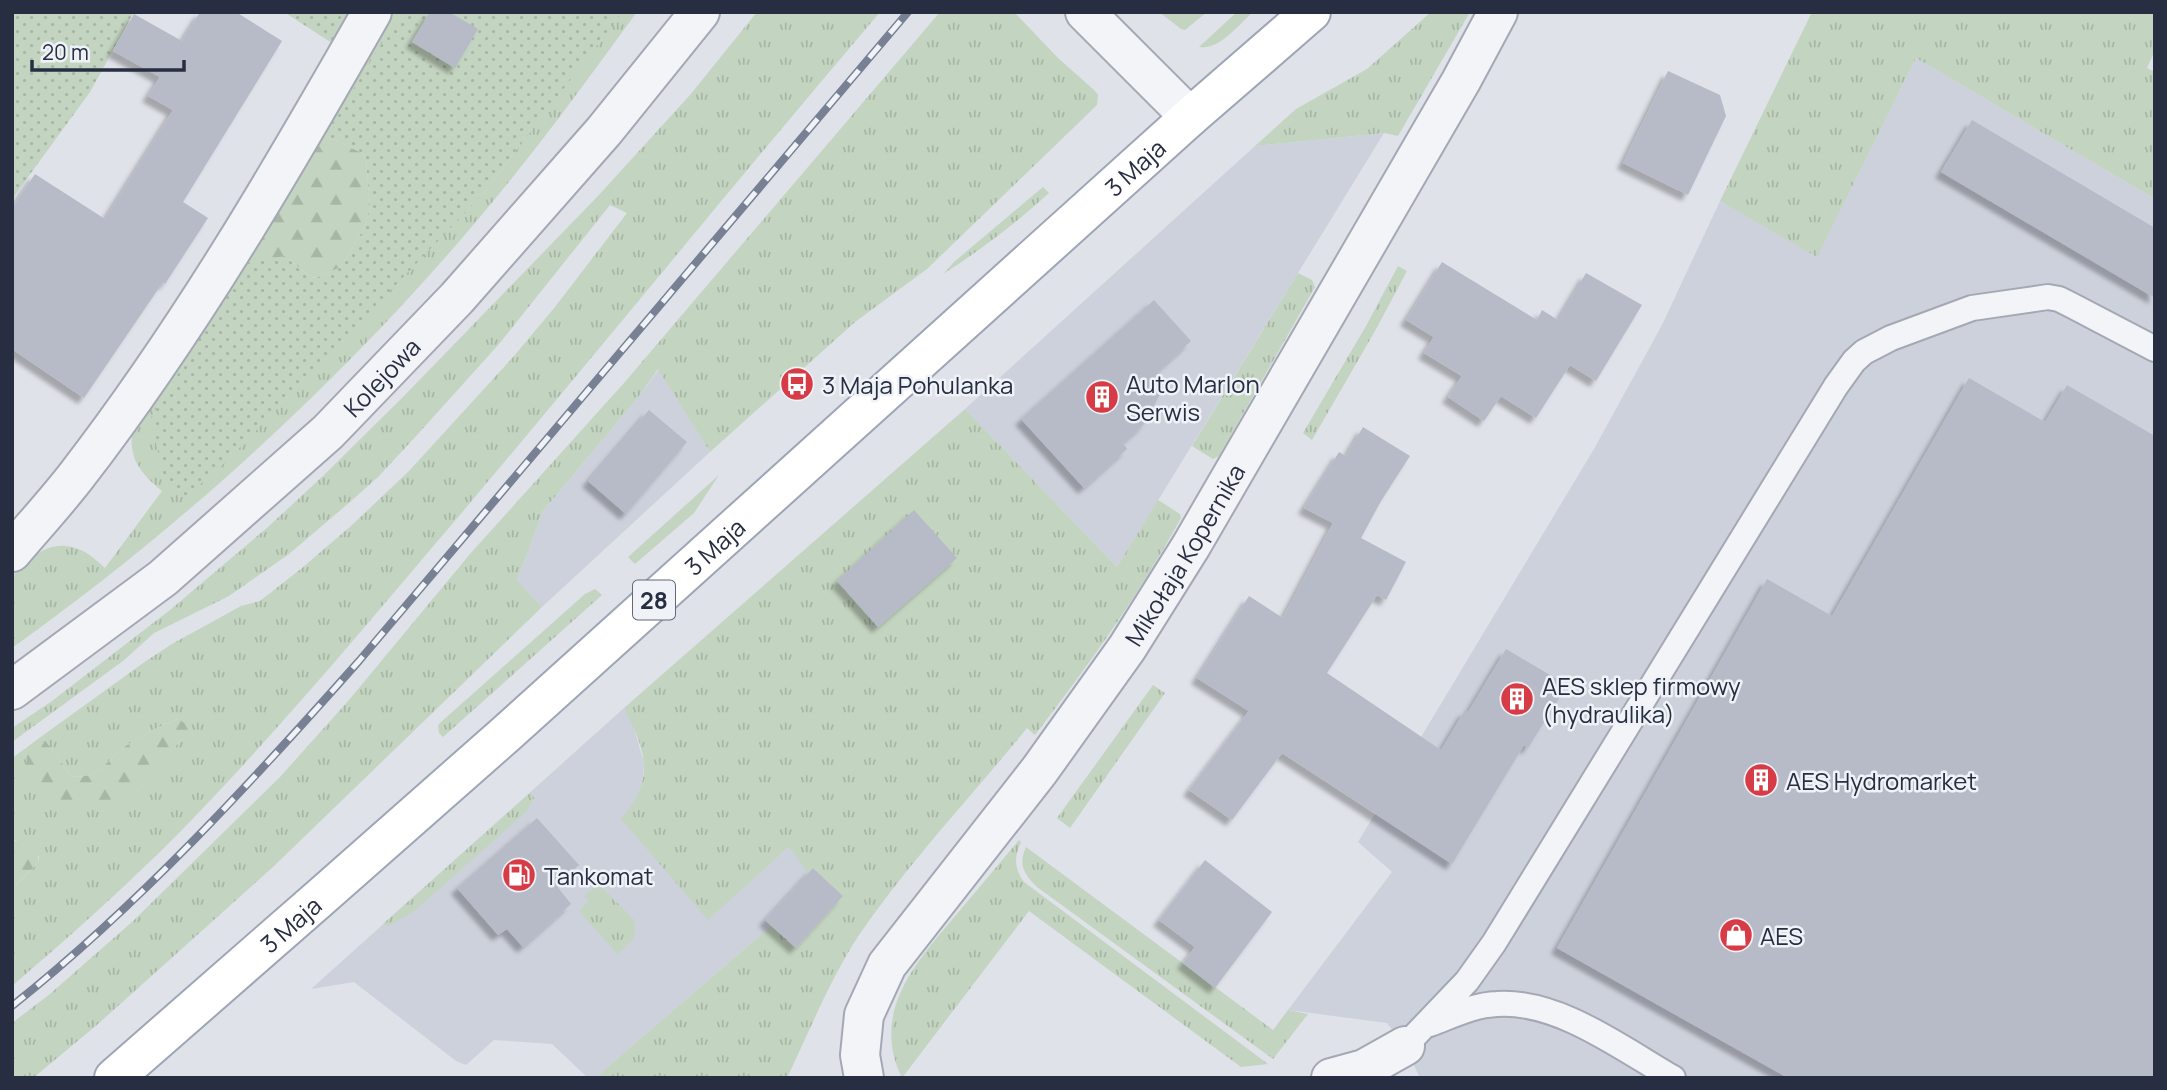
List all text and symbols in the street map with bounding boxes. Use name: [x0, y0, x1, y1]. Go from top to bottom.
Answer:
scale bar: [32, 28, 184, 72]
text: 20 m: [42, 38, 89, 66]
street label: 3 Maja: [1097, 131, 1172, 203]
street label: Kolejowa: [335, 330, 427, 423]
bus stop icon: 3 Maja Pohulanka: [778, 365, 816, 403]
place label: Auto Marlon Serwis: [1126, 367, 1260, 428]
place label: 3 Maja Pohulanka: [822, 368, 1013, 401]
building icon: Auto Marlon Serwis: [1083, 378, 1121, 416]
street label: Mikołaja Kopernika: [1116, 457, 1252, 652]
street label: 3 Maja: [677, 510, 752, 582]
road number: 28: [633, 580, 675, 620]
place label: AES sklep firmowy (hydraulika): [1542, 669, 1741, 730]
building icon: AES sklep firmowy (hydraulika): [1498, 680, 1536, 718]
building icon: AES Hydromarket: [1742, 761, 1780, 799]
place label: AES Hydromarket: [1786, 764, 1977, 797]
fuel station icon: Tankomat: [500, 856, 538, 894]
place label: Tankomat: [544, 859, 653, 892]
street label: 3 Maja: [253, 888, 328, 960]
shop icon: AES: [1717, 916, 1755, 954]
place label: AES: [1760, 919, 1803, 952]

